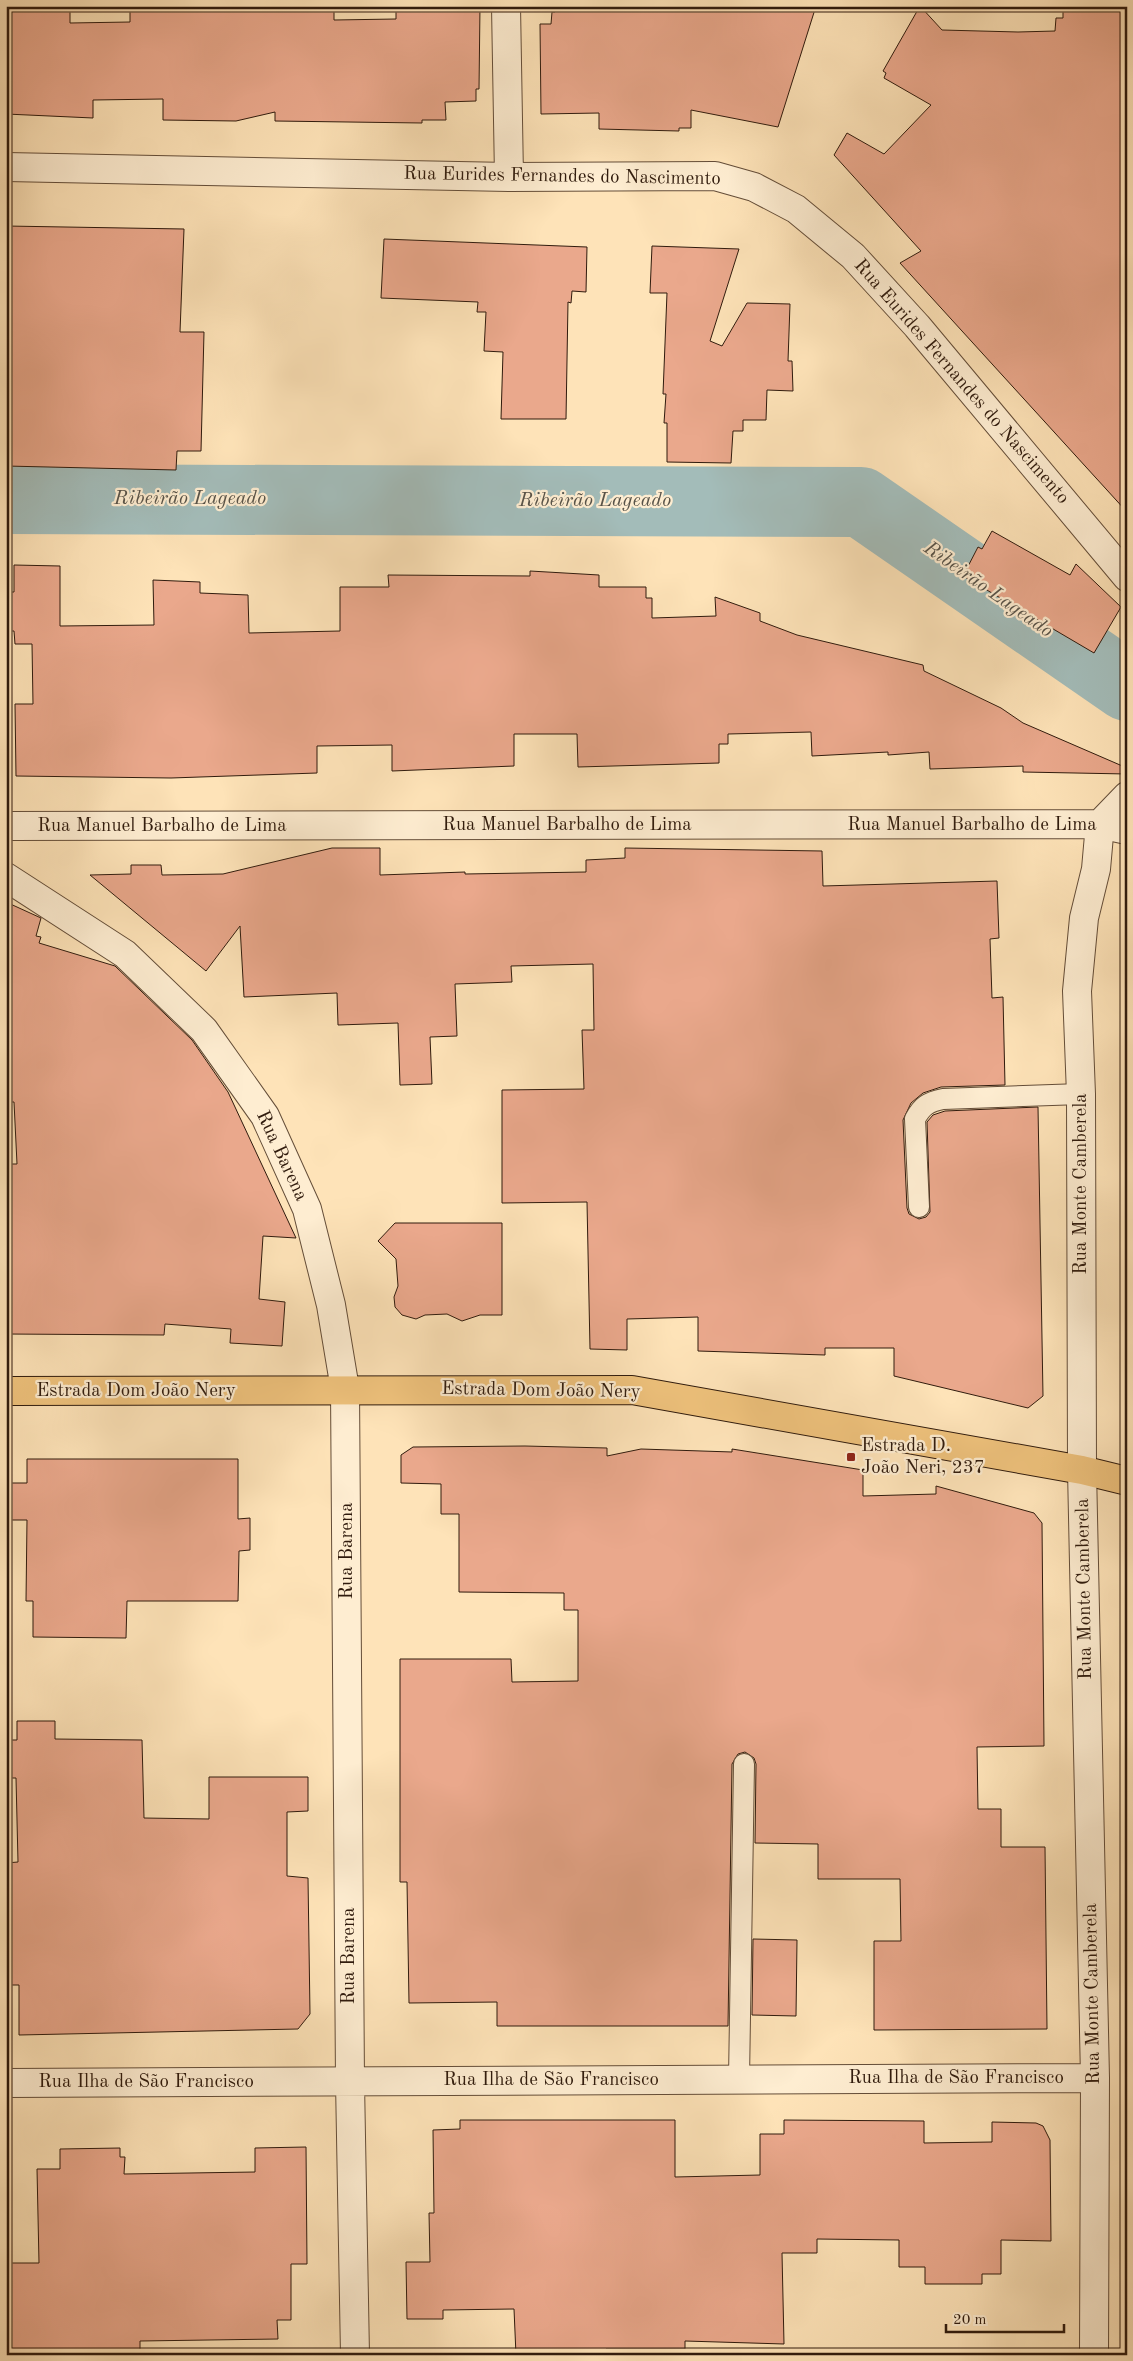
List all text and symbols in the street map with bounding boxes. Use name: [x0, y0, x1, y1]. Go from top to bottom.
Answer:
street label: Rua Eurides Fernandes do Nascimento: [403, 165, 721, 189]
street label: Rua Eurides Fernandes do Nascimento: [850, 256, 1072, 508]
water label: Ribeirão Lageado: [113, 489, 266, 509]
water label: Ribeirão Lageado: [518, 491, 671, 511]
water label: Ribeirão Lageado: [919, 538, 1056, 642]
street label: Rua Manuel Barbalho de Lima: [442, 816, 692, 835]
street label: Rua Manuel Barbalho de Lima: [847, 816, 1097, 835]
street label: Rua Manuel Barbalho de Lima: [37, 817, 287, 836]
street label: Rua Monte Camberela: [1072, 1093, 1091, 1275]
street label: Rua Barena: [252, 1108, 310, 1205]
street label: Estrada Dom João Nery: [441, 1380, 641, 1402]
street label: Estrada Dom João Nery: [36, 1382, 236, 1401]
place label: Estrada D. João Neri, 237: [861, 1437, 985, 1478]
marker: Estrada D. João Neri, 237: [845, 1451, 857, 1463]
street label: Rua Monte Camberela: [1074, 1497, 1096, 1680]
street label: Rua Barena: [338, 1502, 357, 1600]
street label: Rua Monte Camberela: [1082, 1902, 1104, 2085]
street label: Rua Barena: [340, 1907, 359, 2005]
street label: Rua Ilha de São Francisco: [848, 2069, 1064, 2088]
street label: Rua Ilha de São Francisco: [443, 2071, 659, 2090]
street label: Rua Ilha de São Francisco: [38, 2073, 254, 2092]
scale bar: [946, 2301, 1063, 2333]
text: 20 m: [953, 2313, 987, 2328]

